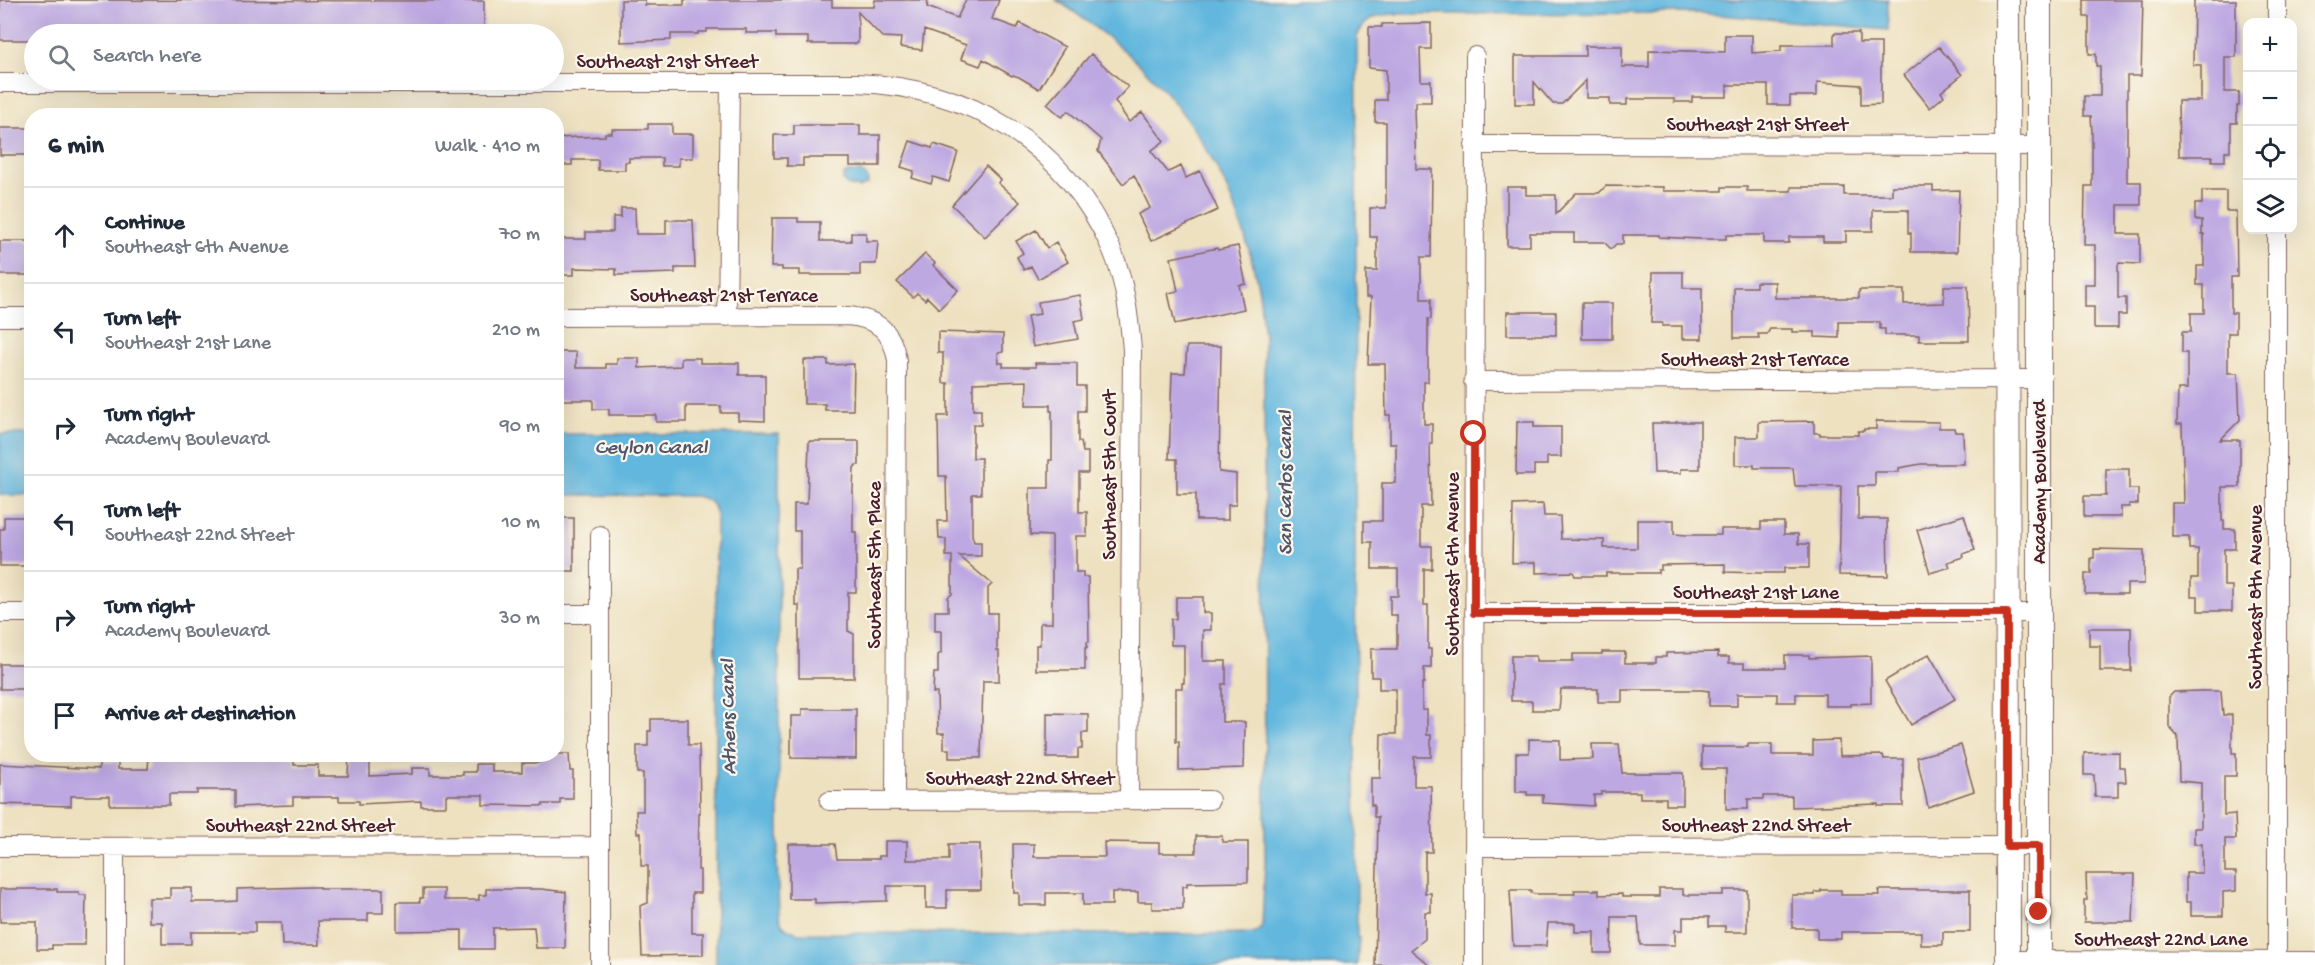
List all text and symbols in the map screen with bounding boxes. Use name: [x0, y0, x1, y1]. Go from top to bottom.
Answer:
map controls: [2243, 18, 2297, 234]
button: +: [2243, 18, 2297, 72]
search box: [24, 24, 564, 90]
icon: search: [45, 41, 78, 74]
text: Search here: [93, 44, 201, 70]
street label: Southeast 21st Street: [576, 52, 759, 75]
button: −: [2243, 72, 2297, 126]
street label: Southeast 21st Street: [1666, 115, 1849, 138]
button: locate: [2243, 126, 2297, 180]
text: 6 min: [48, 132, 104, 163]
text: Walk · 410 m: [435, 136, 540, 159]
button: layers: [2243, 180, 2297, 234]
text: Continue: [105, 211, 185, 237]
icon: ahead: [48, 219, 81, 252]
text: 70 m: [499, 224, 540, 247]
text: Southeast 6th Avenue: [105, 237, 289, 260]
street label: Southeast 21st Terrace: [630, 286, 819, 309]
text: Turn left: [105, 307, 179, 333]
icon: left: [48, 315, 81, 348]
text: 210 m: [492, 320, 540, 343]
text: Southeast 21st Lane: [105, 333, 271, 356]
street label: Southeast 21st Terrace: [1661, 350, 1850, 373]
street label: Southeast 5th Court: [1100, 388, 1123, 560]
street label: Academy Boulevard: [2030, 398, 2053, 564]
text: Turn right: [105, 403, 193, 429]
water label: San Carlos Canal: [1275, 409, 1300, 555]
icon: right: [48, 411, 81, 444]
text: 90 m: [500, 416, 540, 439]
route start: [1460, 420, 1486, 446]
text: Academy Boulevard: [105, 429, 269, 452]
water label: Ceylon Canal: [595, 437, 709, 462]
street label: Southeast 6th Avenue: [1443, 472, 1466, 656]
street label: Southeast 5th Place: [865, 481, 888, 649]
text: Turn left: [105, 499, 179, 525]
street label: Southeast 8th Avenue: [2246, 504, 2269, 689]
icon: left: [48, 507, 81, 540]
text: 10 m: [502, 512, 540, 535]
text: Southeast 22nd Street: [105, 525, 294, 548]
street label: Southeast 21st Lane: [1673, 583, 1840, 606]
text: Turn right: [105, 595, 193, 621]
icon: right: [48, 603, 81, 636]
text: 30 m: [499, 608, 540, 631]
text: Academy Boulevard: [105, 621, 269, 644]
water label: Athens Canal: [717, 658, 744, 775]
icon: arrive: [48, 699, 81, 732]
text: Arrive at destination: [105, 702, 295, 728]
street label: Southeast 22nd Street: [926, 769, 1116, 792]
street label: Southeast 22nd Street: [206, 816, 396, 839]
street label: Southeast 22nd Street: [1662, 816, 1852, 839]
route end: [2025, 898, 2051, 924]
street label: Southeast 22nd Lane: [2074, 930, 2248, 953]

